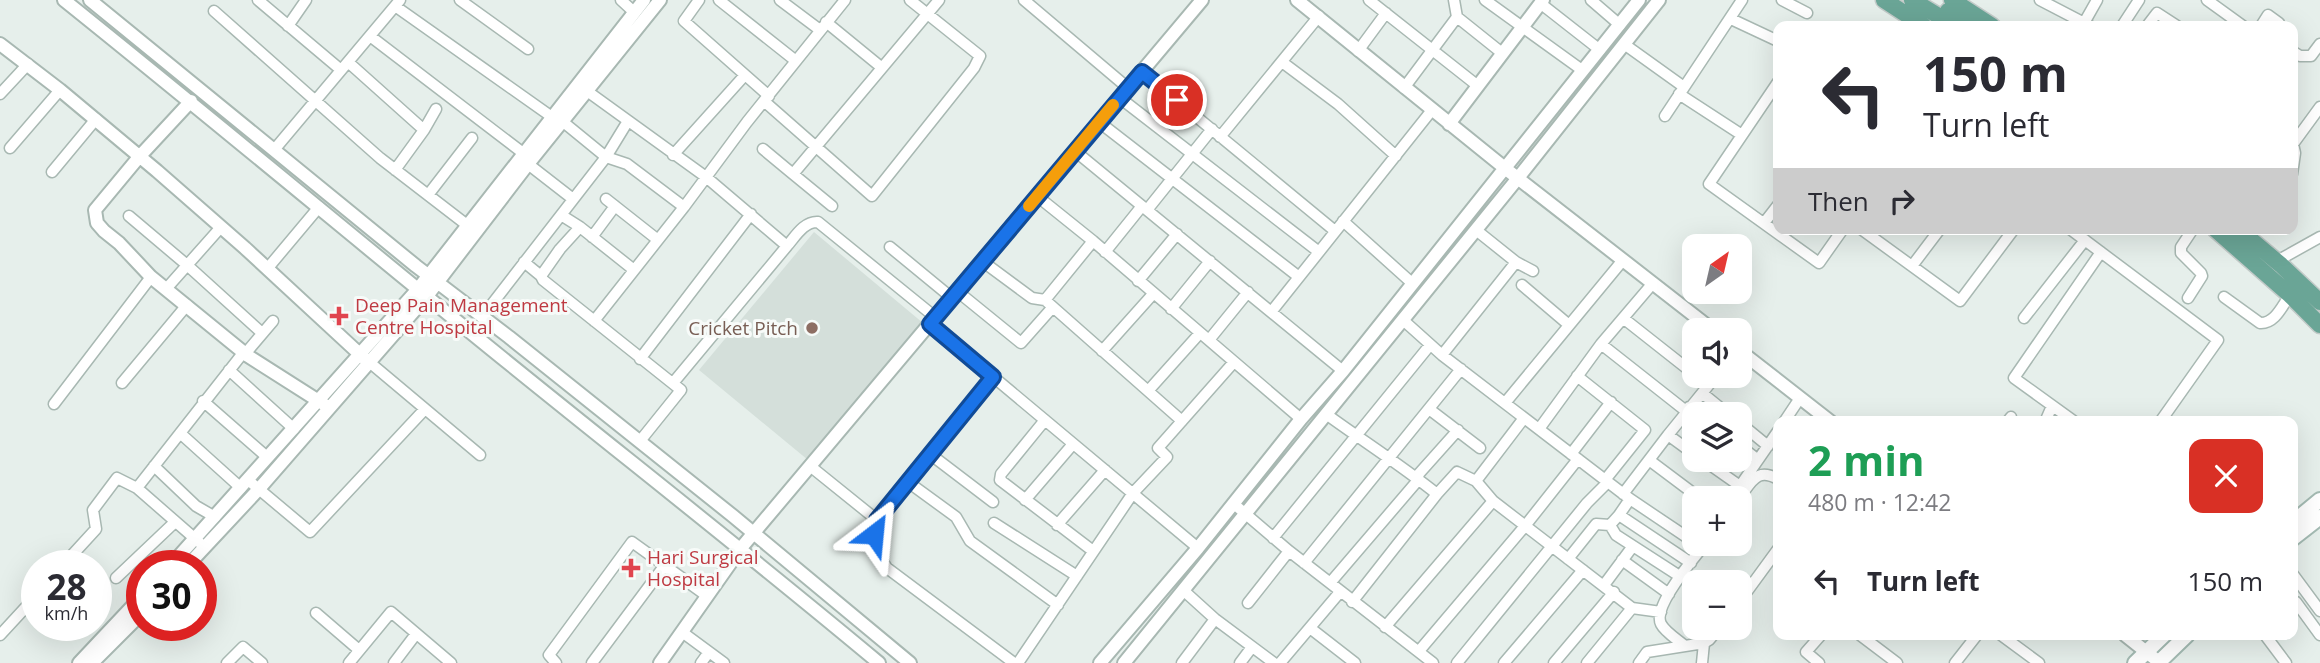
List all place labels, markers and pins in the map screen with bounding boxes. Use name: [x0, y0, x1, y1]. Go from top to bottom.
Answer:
pin: [1147, 70, 1207, 130]
place label: Deep Pain Management Centre Hospital: [355, 292, 568, 340]
marker: Deep Pain Management Centre Hospital: [329, 306, 349, 326]
place label: Cricket Pitch: [688, 315, 798, 341]
marker: Cricket Pitch: [804, 320, 820, 336]
place label: Hari Surgical Hospital: [647, 544, 758, 592]
marker: Hari Surgical Hospital: [621, 558, 641, 578]

